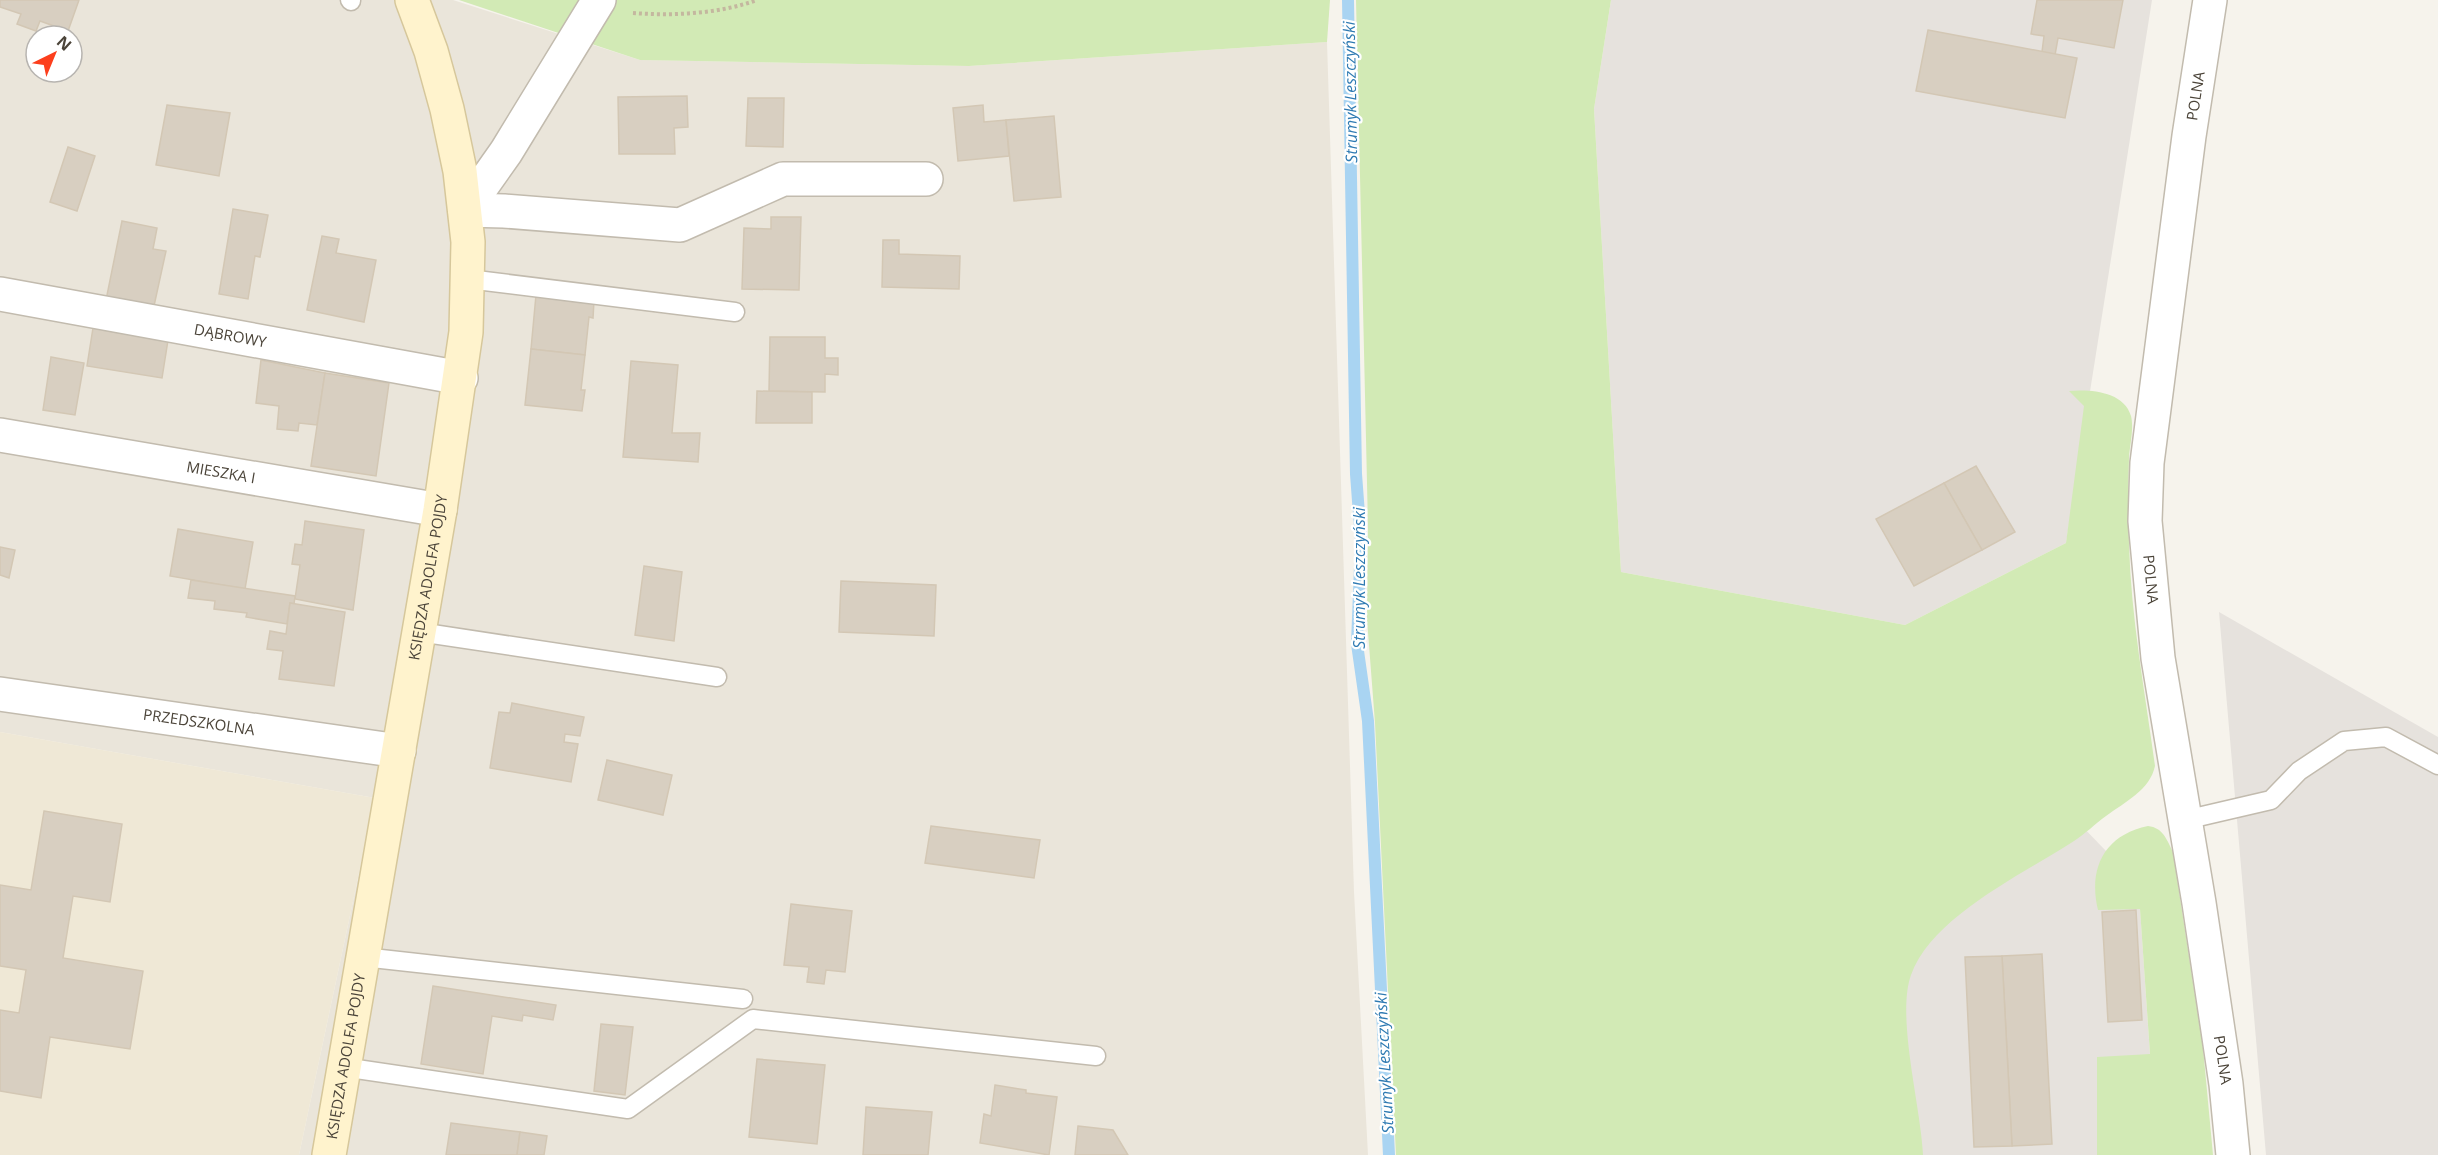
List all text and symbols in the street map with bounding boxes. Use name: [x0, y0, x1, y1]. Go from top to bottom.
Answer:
water label: Strumyk Leszczyński: [1338, 20, 1362, 163]
north arrow: [24, 24, 84, 84]
text: N: [52, 31, 76, 56]
street label: POLNA: [2181, 69, 2209, 122]
street label: DĄBROWY: [193, 319, 269, 351]
street label: MIESZKA I: [185, 456, 257, 487]
street label: KSIĘDZA ADOLFA POJDY: [403, 492, 451, 662]
water label: Strumyk Leszczyński: [1348, 506, 1370, 649]
street label: POLNA: [2139, 554, 2164, 605]
street label: PRZEDSZKOLNA: [142, 704, 257, 739]
street label: KSIĘDZA ADOLFA POJDY: [321, 971, 369, 1141]
water label: Strumyk Leszczyński: [1369, 991, 1399, 1134]
street label: POLNA: [2210, 1034, 2237, 1086]

